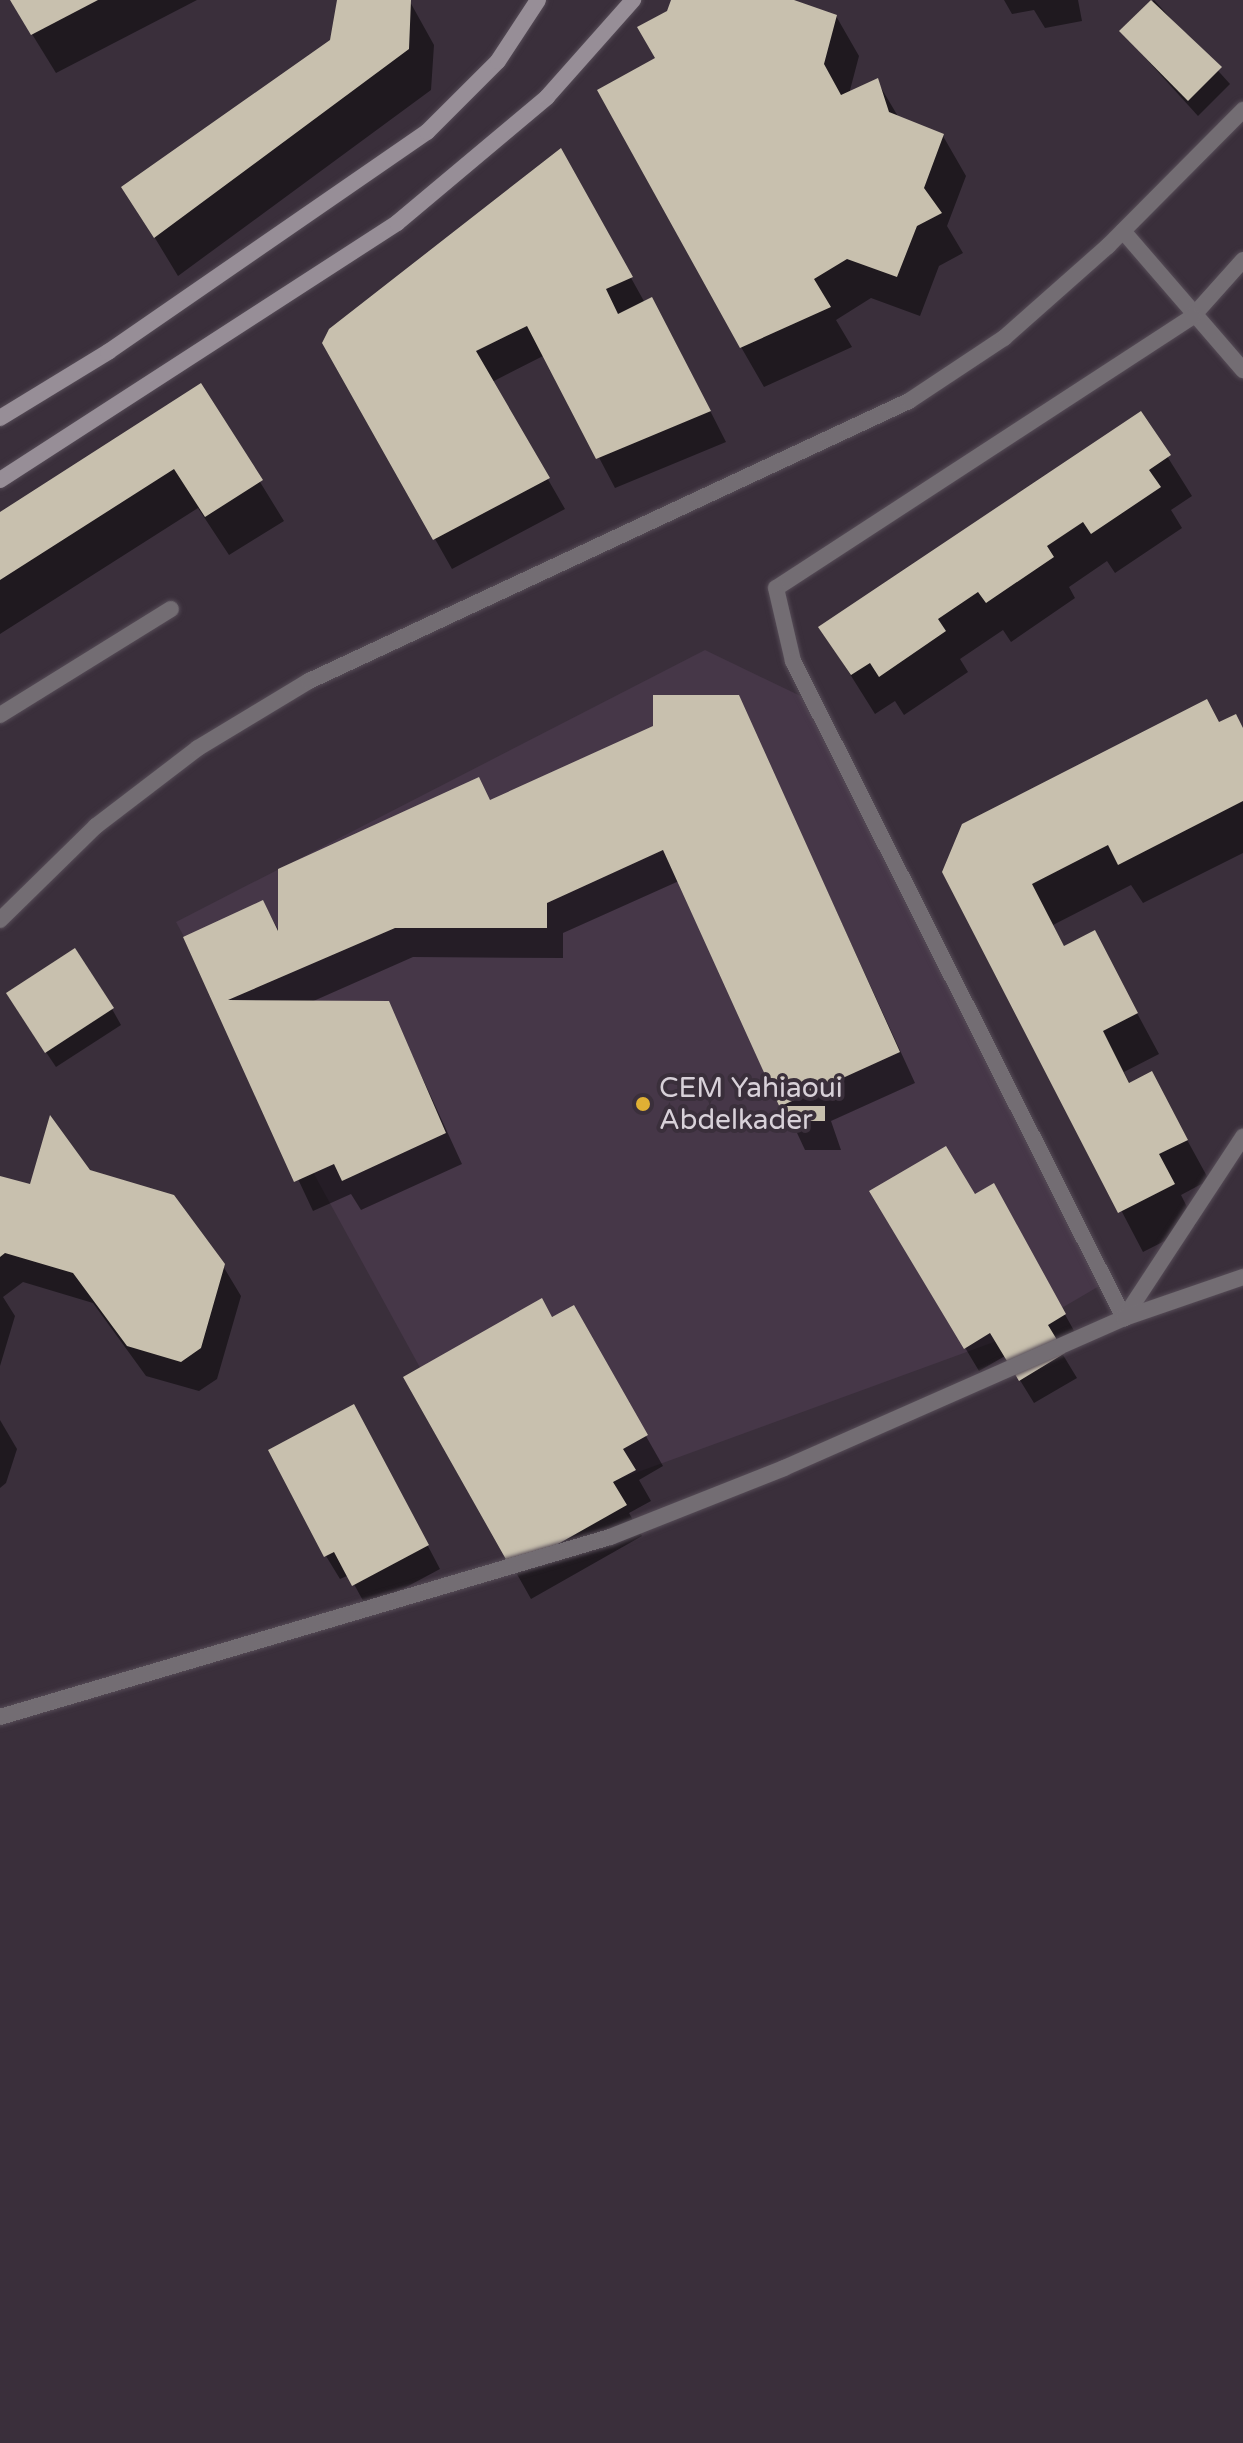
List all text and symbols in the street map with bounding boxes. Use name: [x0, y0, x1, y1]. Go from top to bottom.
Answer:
place label: CEM Yahiaoui Abdelkader: [659, 1071, 843, 1137]
marker: CEM Yahiaoui Abdelkader: [634, 1095, 652, 1113]

